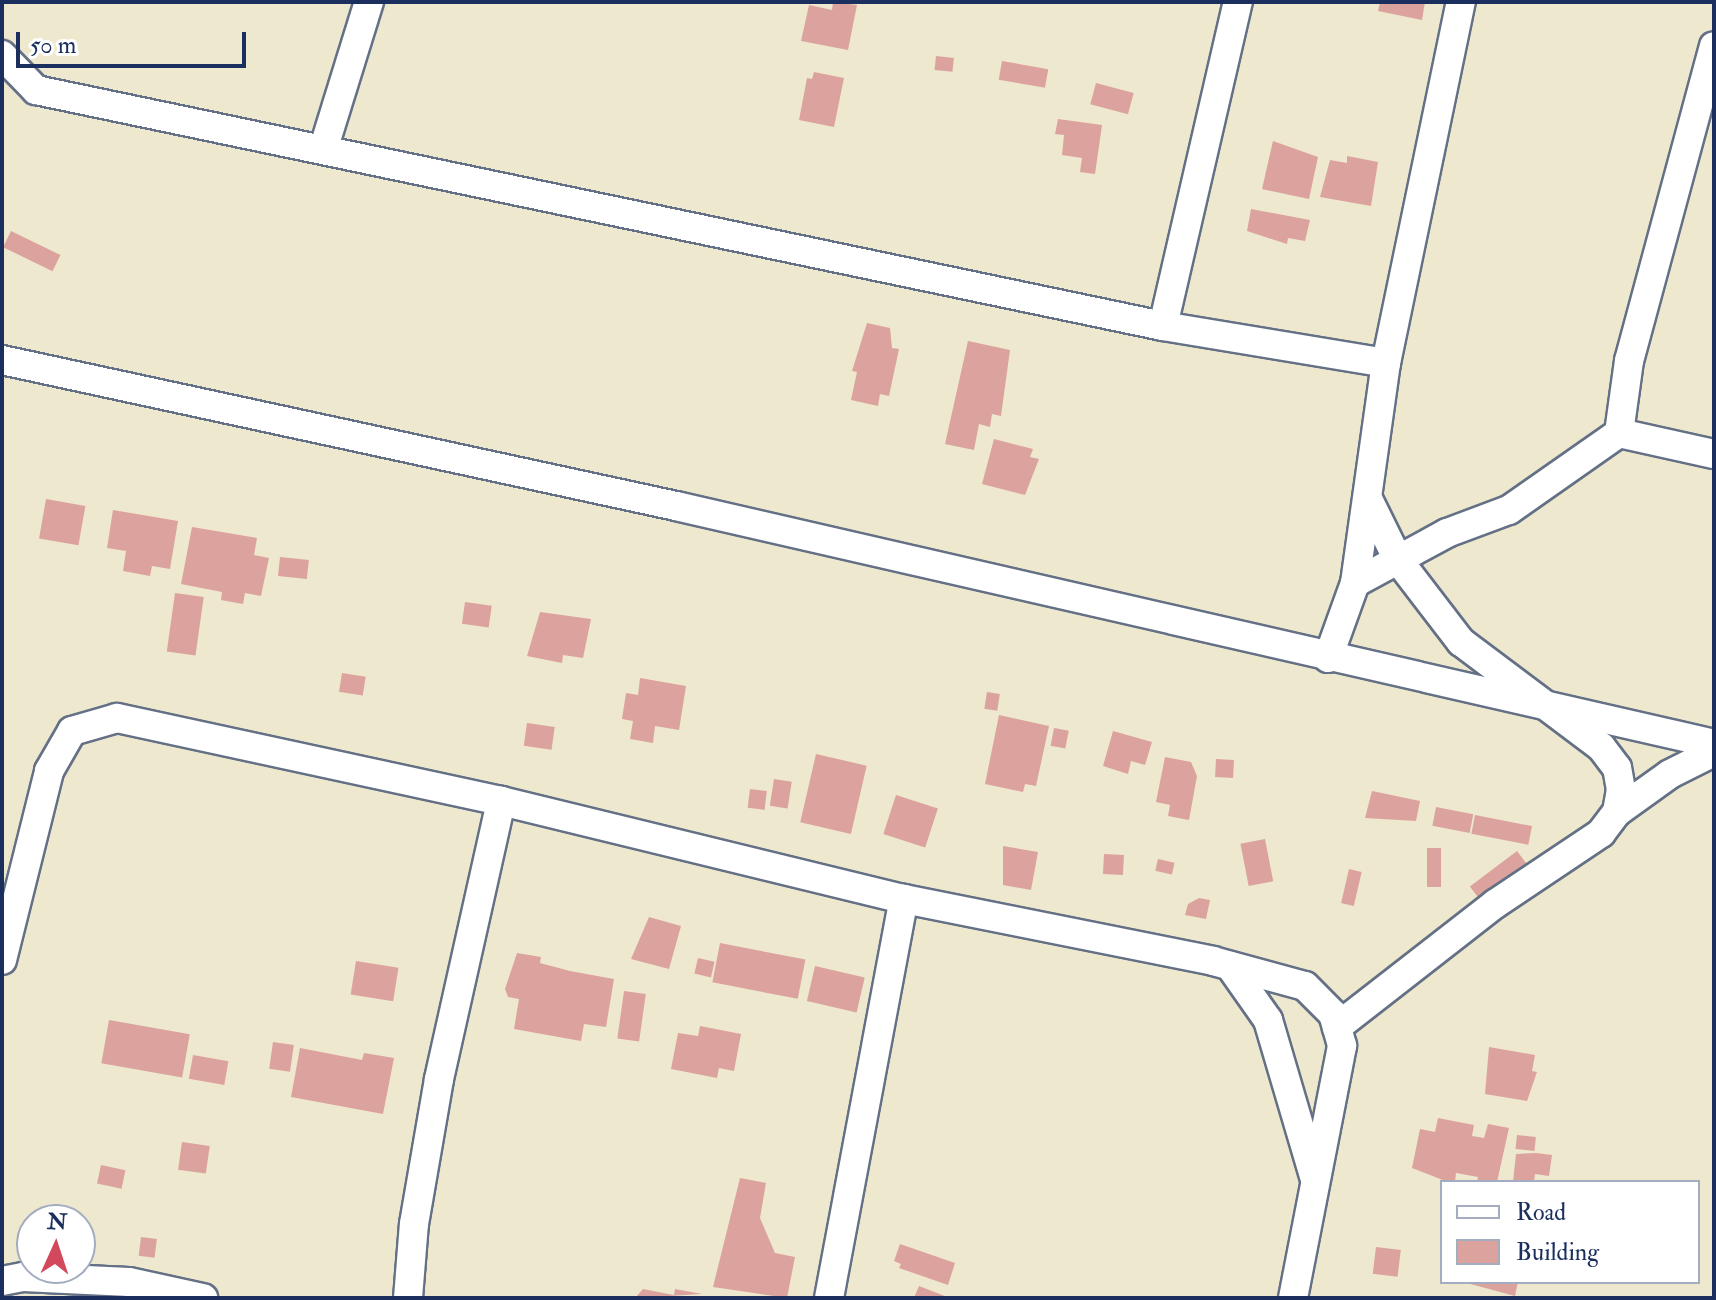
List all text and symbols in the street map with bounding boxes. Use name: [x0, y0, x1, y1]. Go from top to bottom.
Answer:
scale bar: [20, 16, 250, 66]
text: 50 m: [30, 30, 76, 61]
legend: [1440, 1180, 1700, 1284]
text: Road: [1516, 1197, 1566, 1228]
north arrow: [16, 1204, 96, 1284]
text: N: [47, 1208, 68, 1237]
text: Building: [1516, 1237, 1599, 1268]

